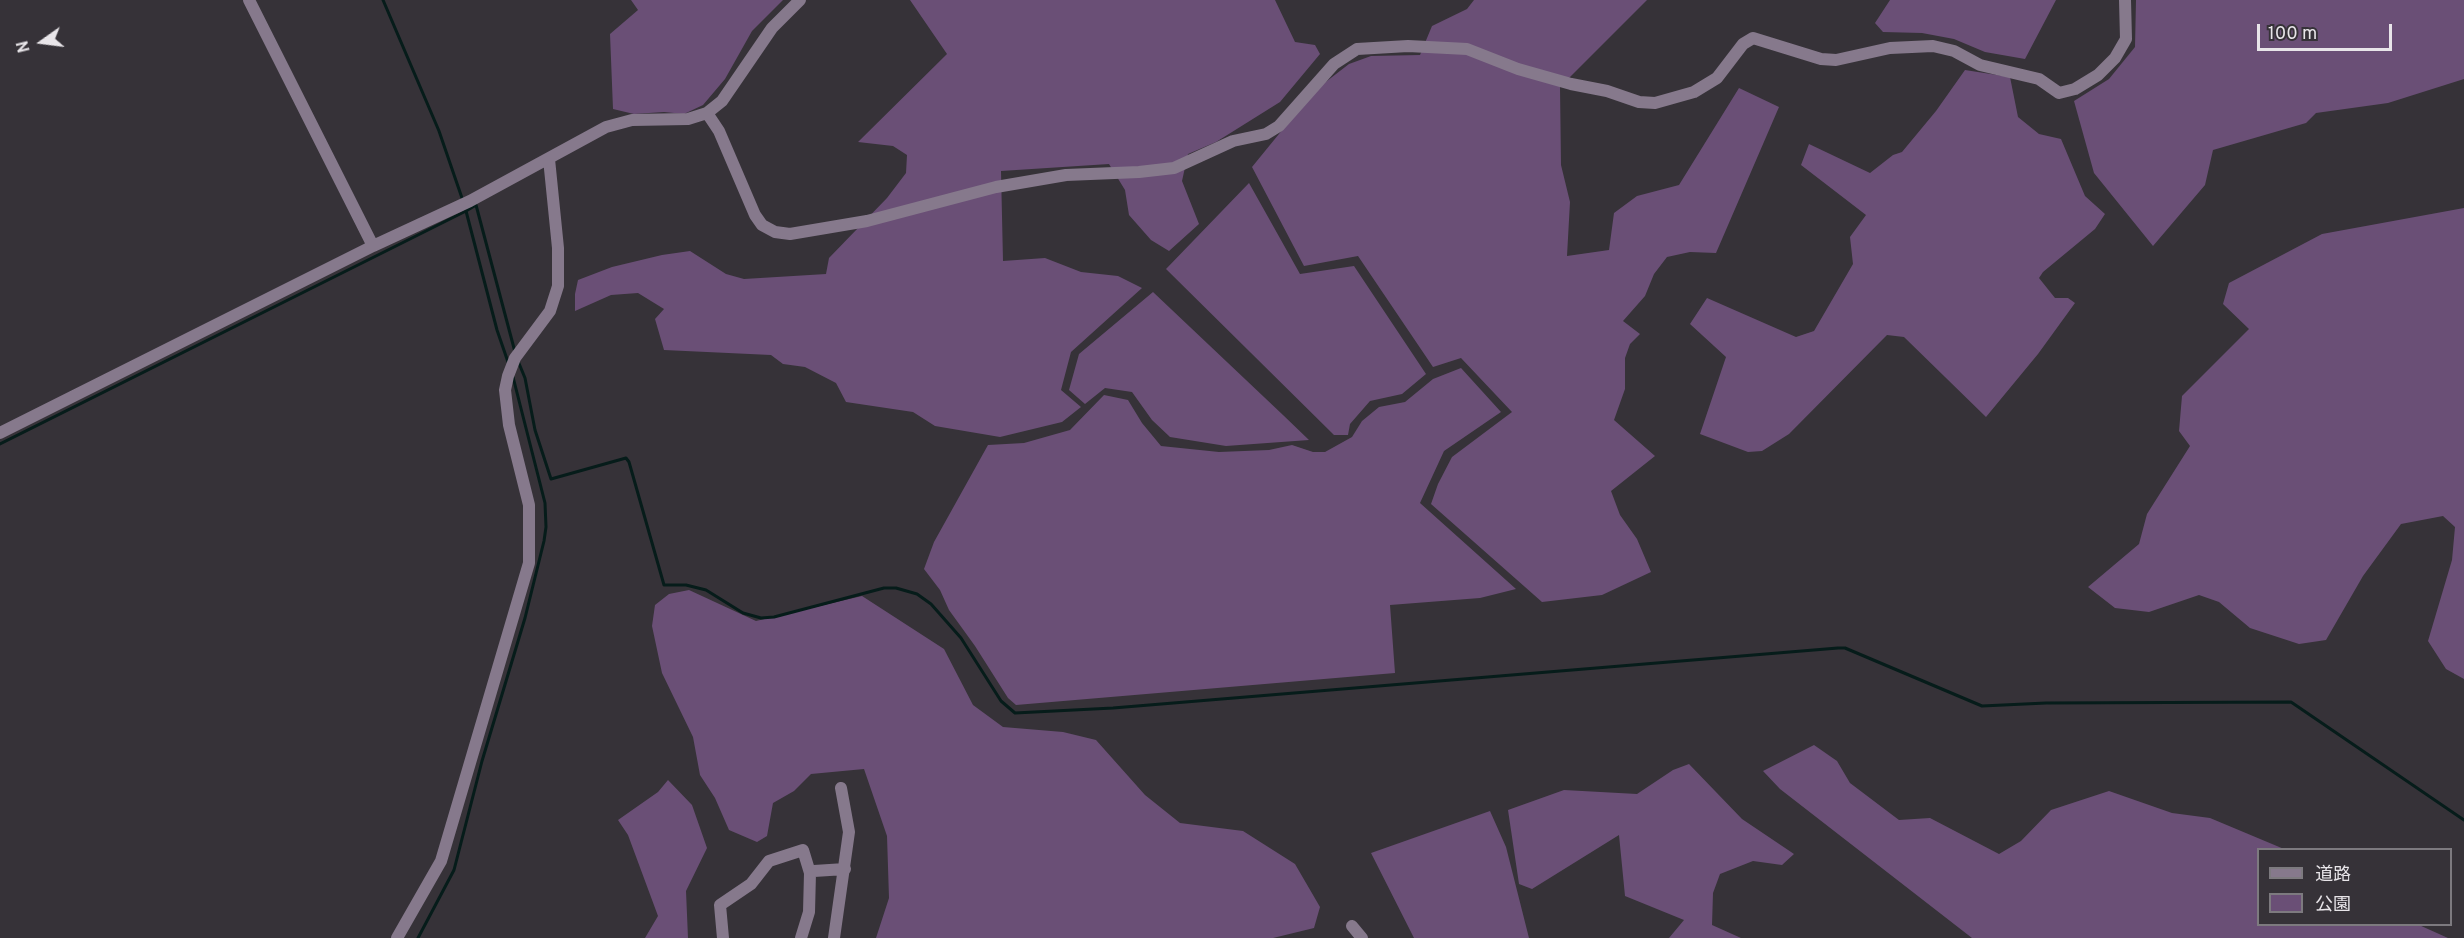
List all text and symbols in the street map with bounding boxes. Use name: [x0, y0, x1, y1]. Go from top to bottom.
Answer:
north arrow: [12, 12, 72, 72]
scale bar: [2260, 12, 2395, 50]
text: 100 m: [2268, 23, 2317, 46]
text: N: [13, 38, 36, 54]
legend: [2257, 848, 2452, 926]
text: 道路: [2315, 864, 2351, 887]
text: 公園: [2315, 894, 2351, 917]

